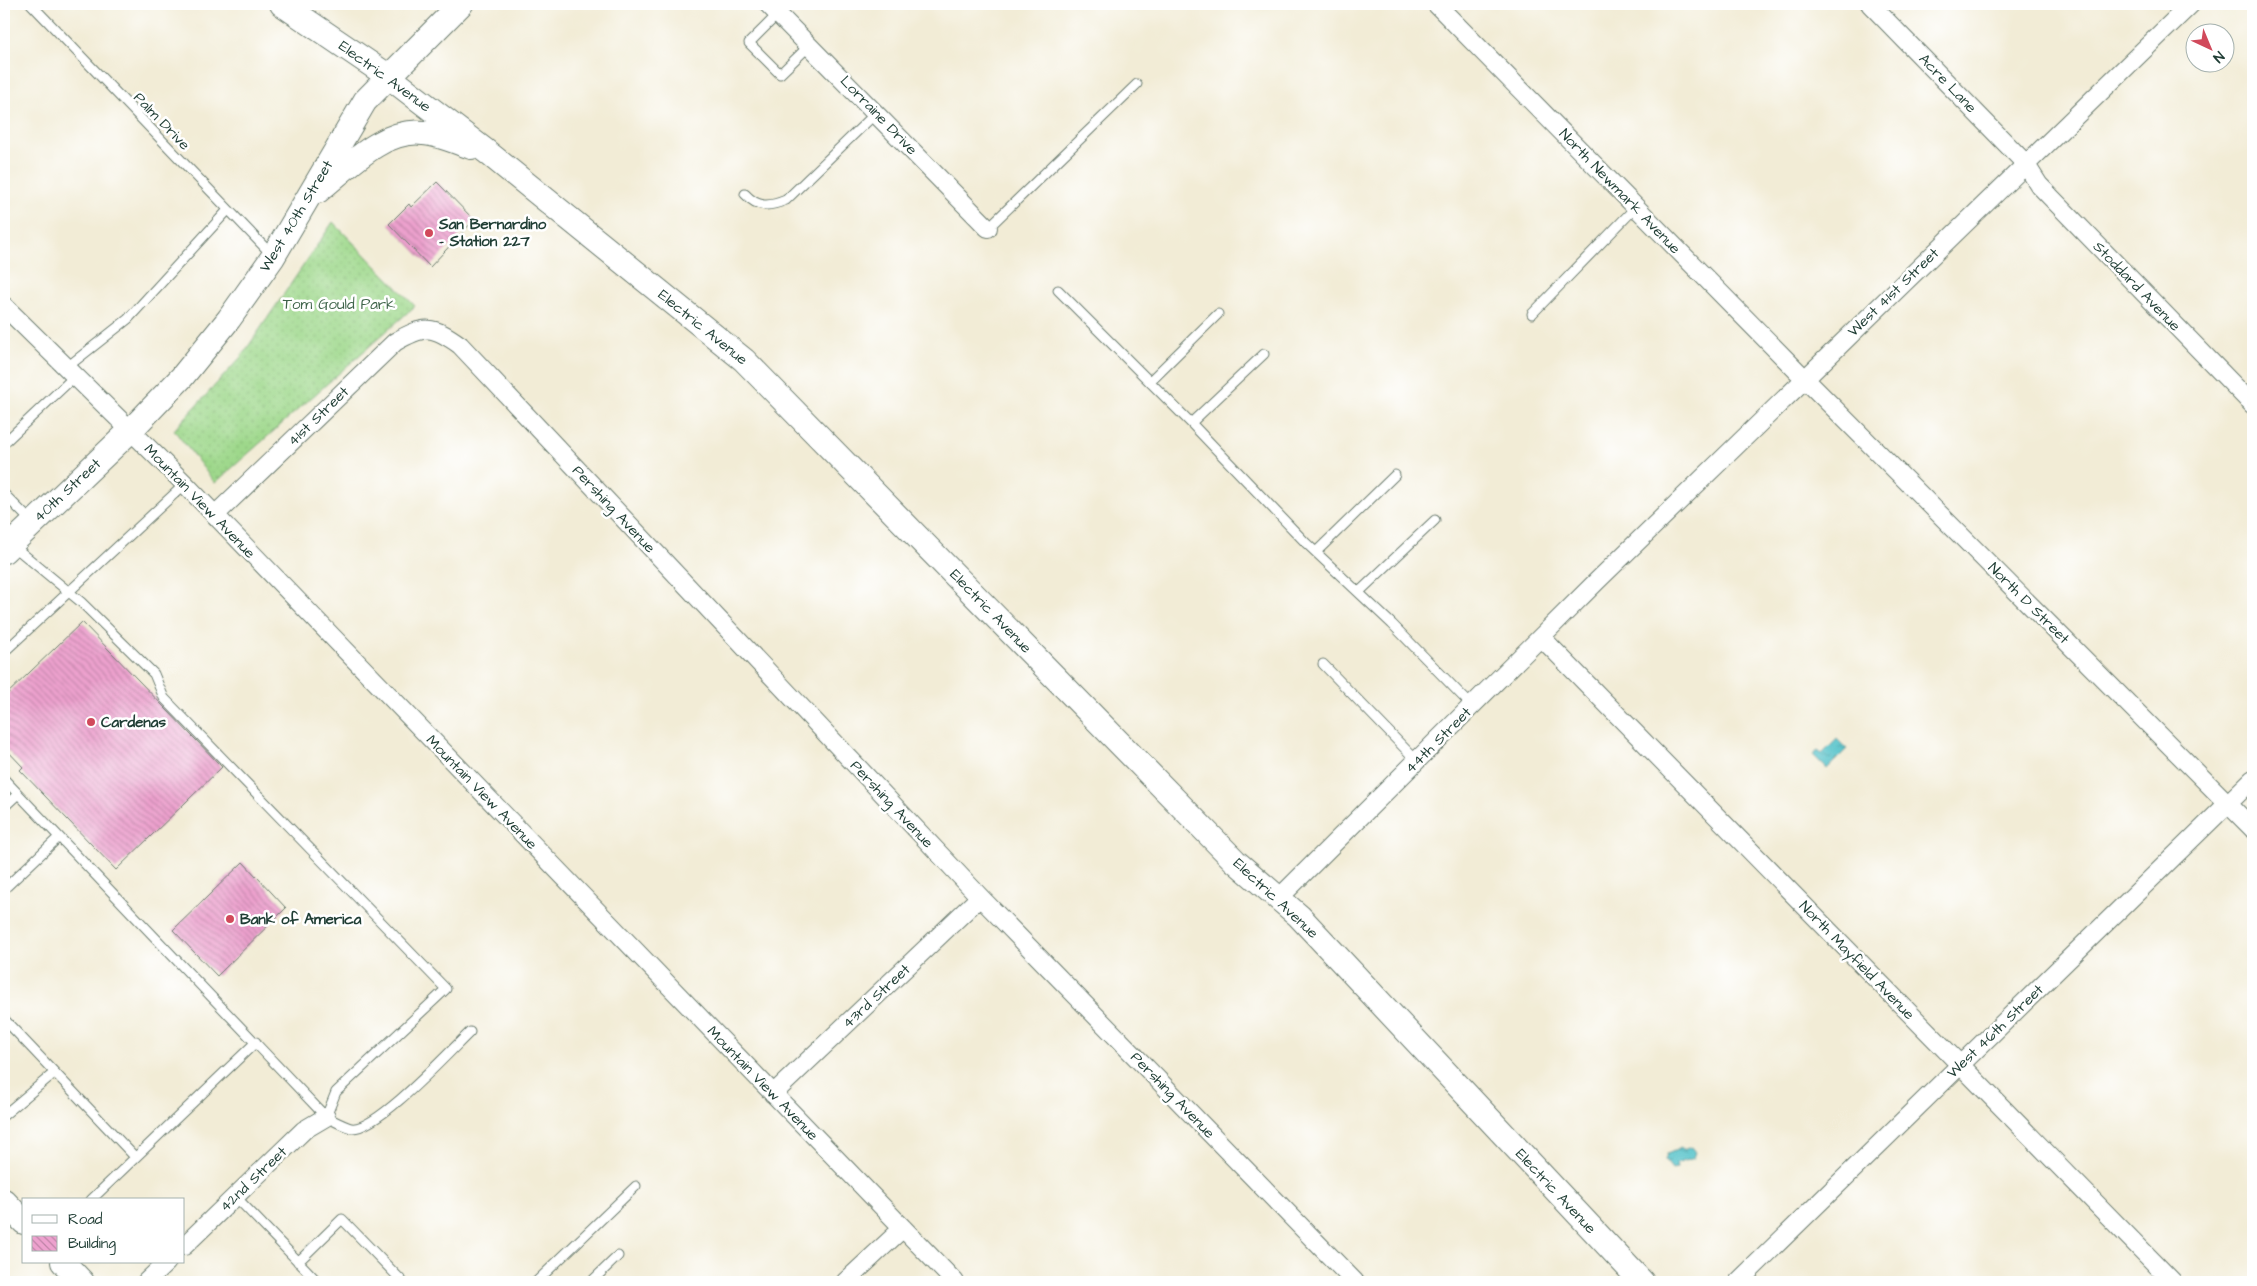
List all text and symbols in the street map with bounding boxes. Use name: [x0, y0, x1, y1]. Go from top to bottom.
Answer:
north arrow: [2184, 22, 2234, 72]
street label: Electric Avenue: [334, 36, 435, 117]
text: N: [2208, 46, 2228, 67]
street label: Acre Lane: [1914, 49, 1981, 118]
street label: Lorraine Drive: [835, 71, 922, 160]
street label: Palm Drive: [129, 88, 195, 155]
street label: North Newmark Avenue: [1554, 124, 1685, 259]
street label: West 40th Street: [255, 156, 338, 276]
place label: San Bernardino - Station 227: [438, 214, 547, 252]
marker: San Bernardino - Station 227: [423, 227, 435, 239]
street label: Stoddard Avenue: [2088, 237, 2185, 336]
street label: West 41st Street: [1843, 243, 1944, 342]
street label: Electric Avenue: [653, 285, 752, 370]
park label: Tom Gould Park: [283, 294, 395, 315]
street label: 41st Street: [283, 382, 354, 451]
street label: Mountain View Avenue: [139, 439, 260, 563]
street label: 40th Street: [29, 454, 106, 527]
street label: Pershing Avenue: [567, 461, 660, 559]
street label: North D Street: [1983, 558, 2074, 649]
street label: Electric Avenue: [945, 565, 1036, 658]
street label: 44th Street: [1400, 702, 1476, 778]
place label: Cardenas: [101, 712, 166, 733]
marker: Cardenas: [85, 716, 97, 728]
street label: Mountain View Avenue: [421, 730, 542, 854]
street label: Pershing Avenue: [845, 756, 938, 854]
street label: Electric Avenue: [1228, 853, 1323, 943]
street label: North Mayfield Avenue: [1794, 896, 1919, 1025]
place label: Bank of America: [240, 909, 362, 930]
marker: Bank of America: [224, 913, 236, 925]
street label: 43rd Street: [838, 959, 915, 1033]
street label: West 46th Street: [1942, 980, 2048, 1083]
street label: Mountain View Avenue: [702, 1021, 823, 1145]
street label: Pershing Avenue: [1125, 1047, 1220, 1144]
street label: 42nd Street: [215, 1142, 292, 1217]
street label: Electric Avenue: [1511, 1144, 1601, 1239]
legend: [22, 1198, 185, 1264]
text: Road: [68, 1209, 103, 1230]
text: Building: [68, 1233, 116, 1255]

